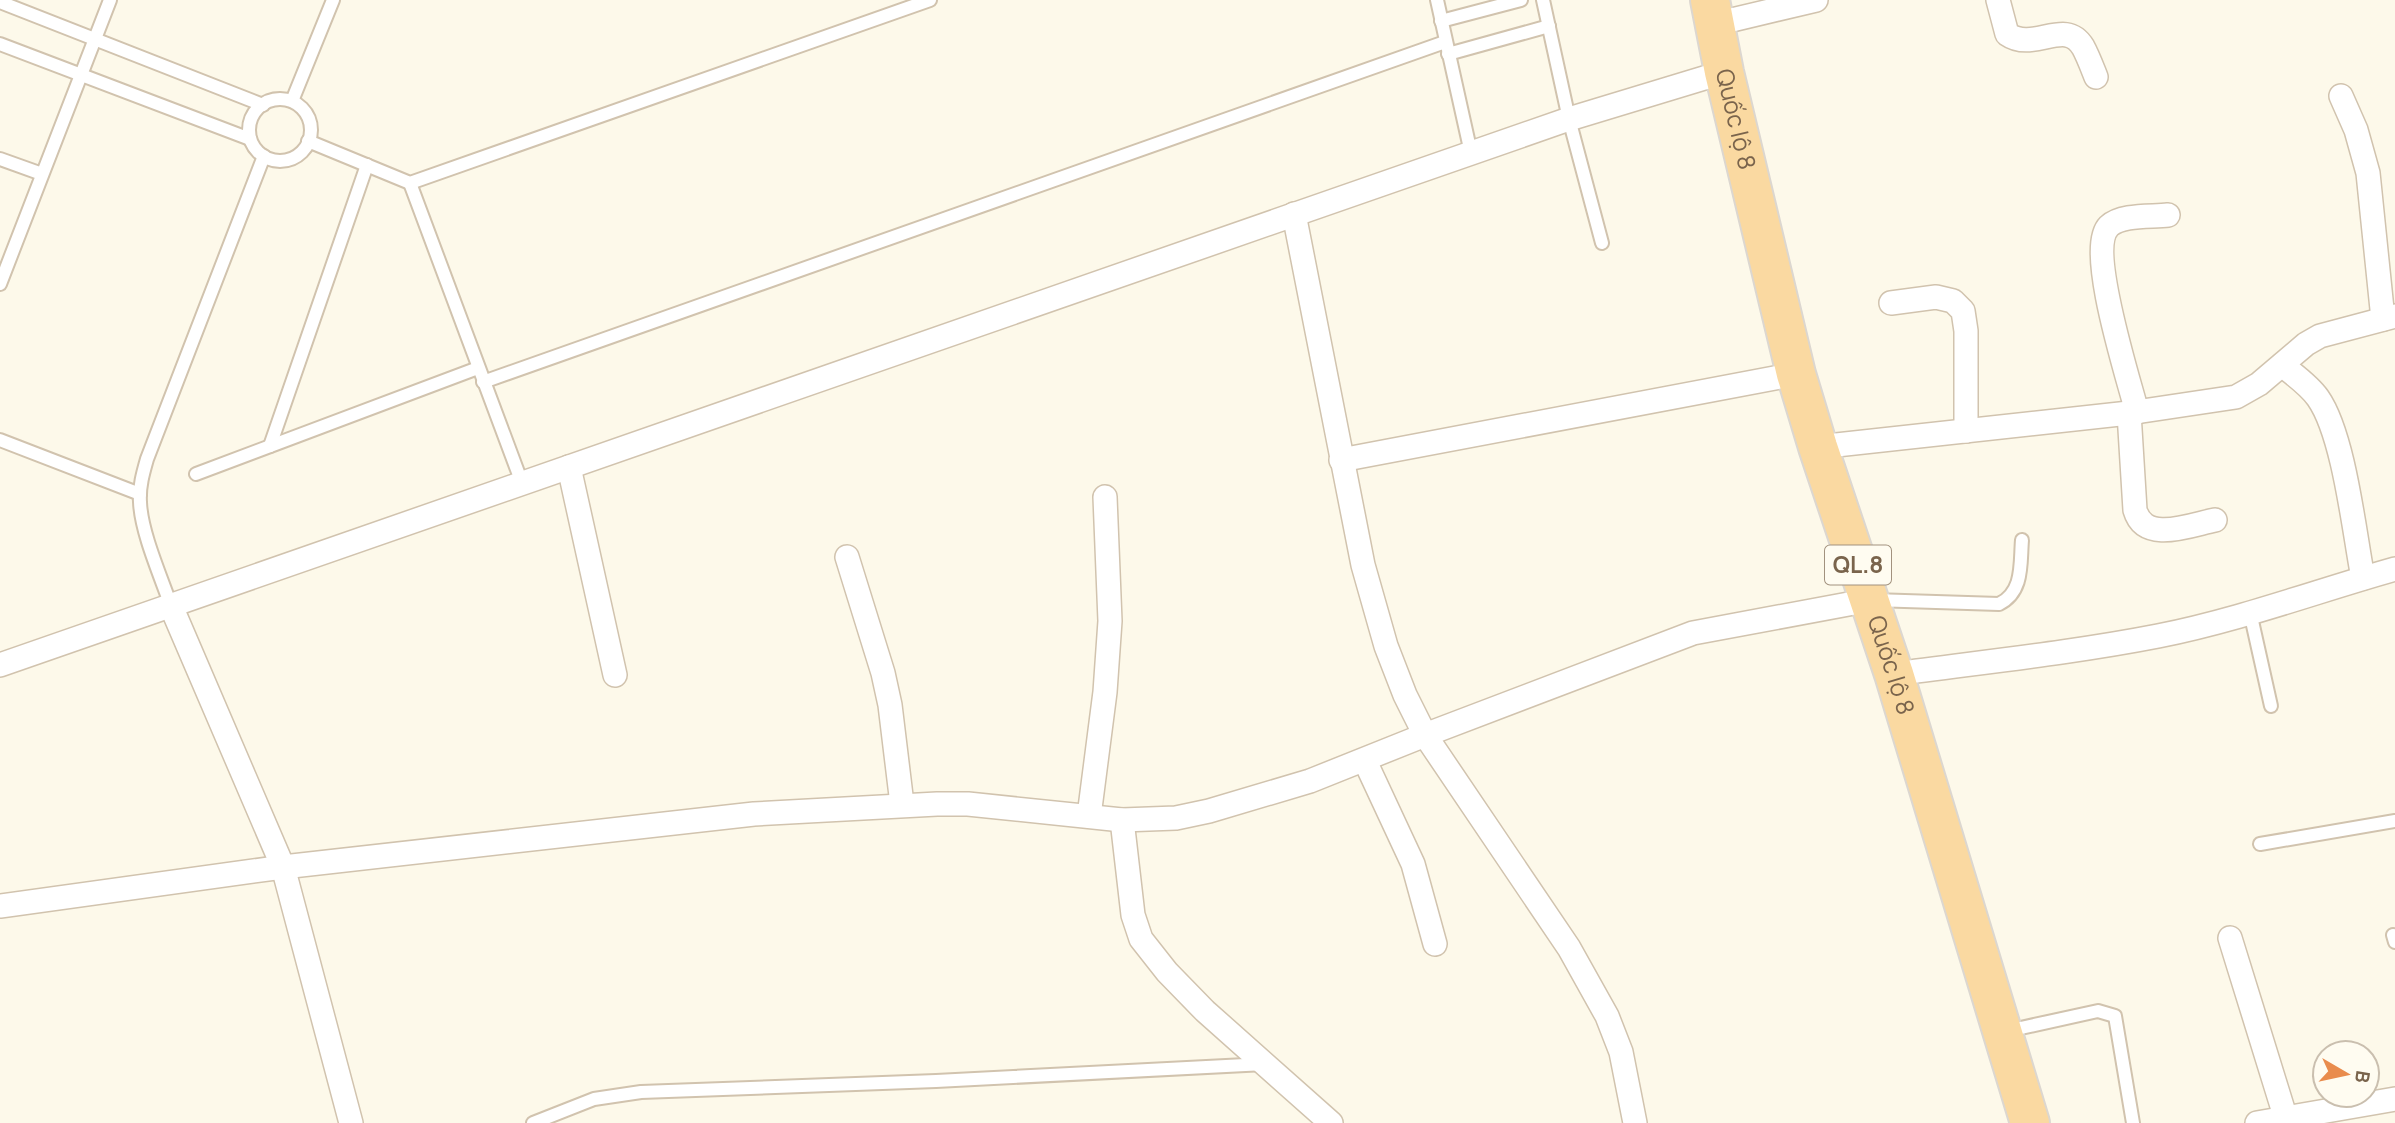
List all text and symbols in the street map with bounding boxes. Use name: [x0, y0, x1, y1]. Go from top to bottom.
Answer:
street label: Quốc lộ 8: [1709, 65, 1765, 173]
road number: QL.8: [1825, 545, 1891, 584]
street label: Quốc lộ 8: [1861, 611, 1923, 718]
north arrow: [2311, 1039, 2381, 1109]
text: B: [2349, 1069, 2377, 1085]

